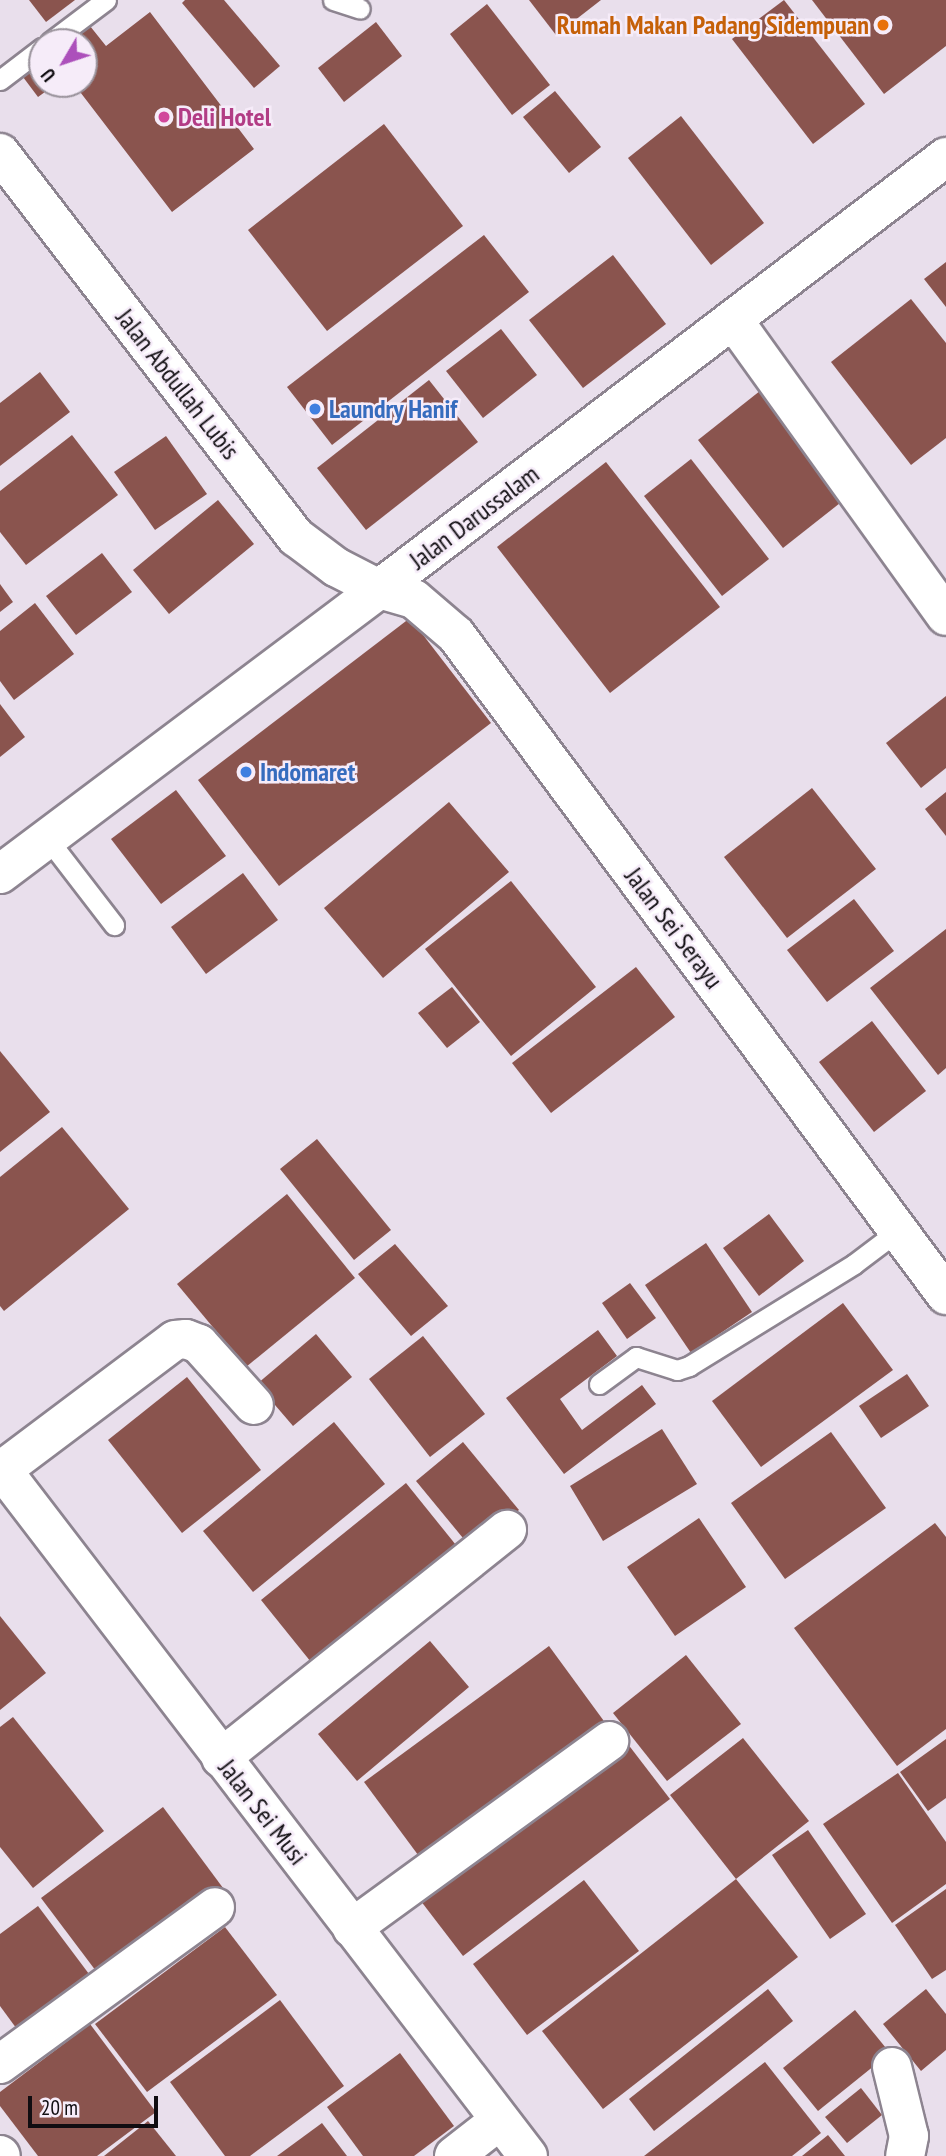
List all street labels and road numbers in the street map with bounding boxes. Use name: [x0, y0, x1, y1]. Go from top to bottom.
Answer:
street label: Jalan Abdullah Lubis: [109, 302, 247, 466]
street label: Jalan Darussalam: [403, 458, 545, 576]
street label: Jalan Sei Serayu: [618, 861, 730, 995]
street label: Jalan Sei Musi: [212, 1753, 314, 1871]

